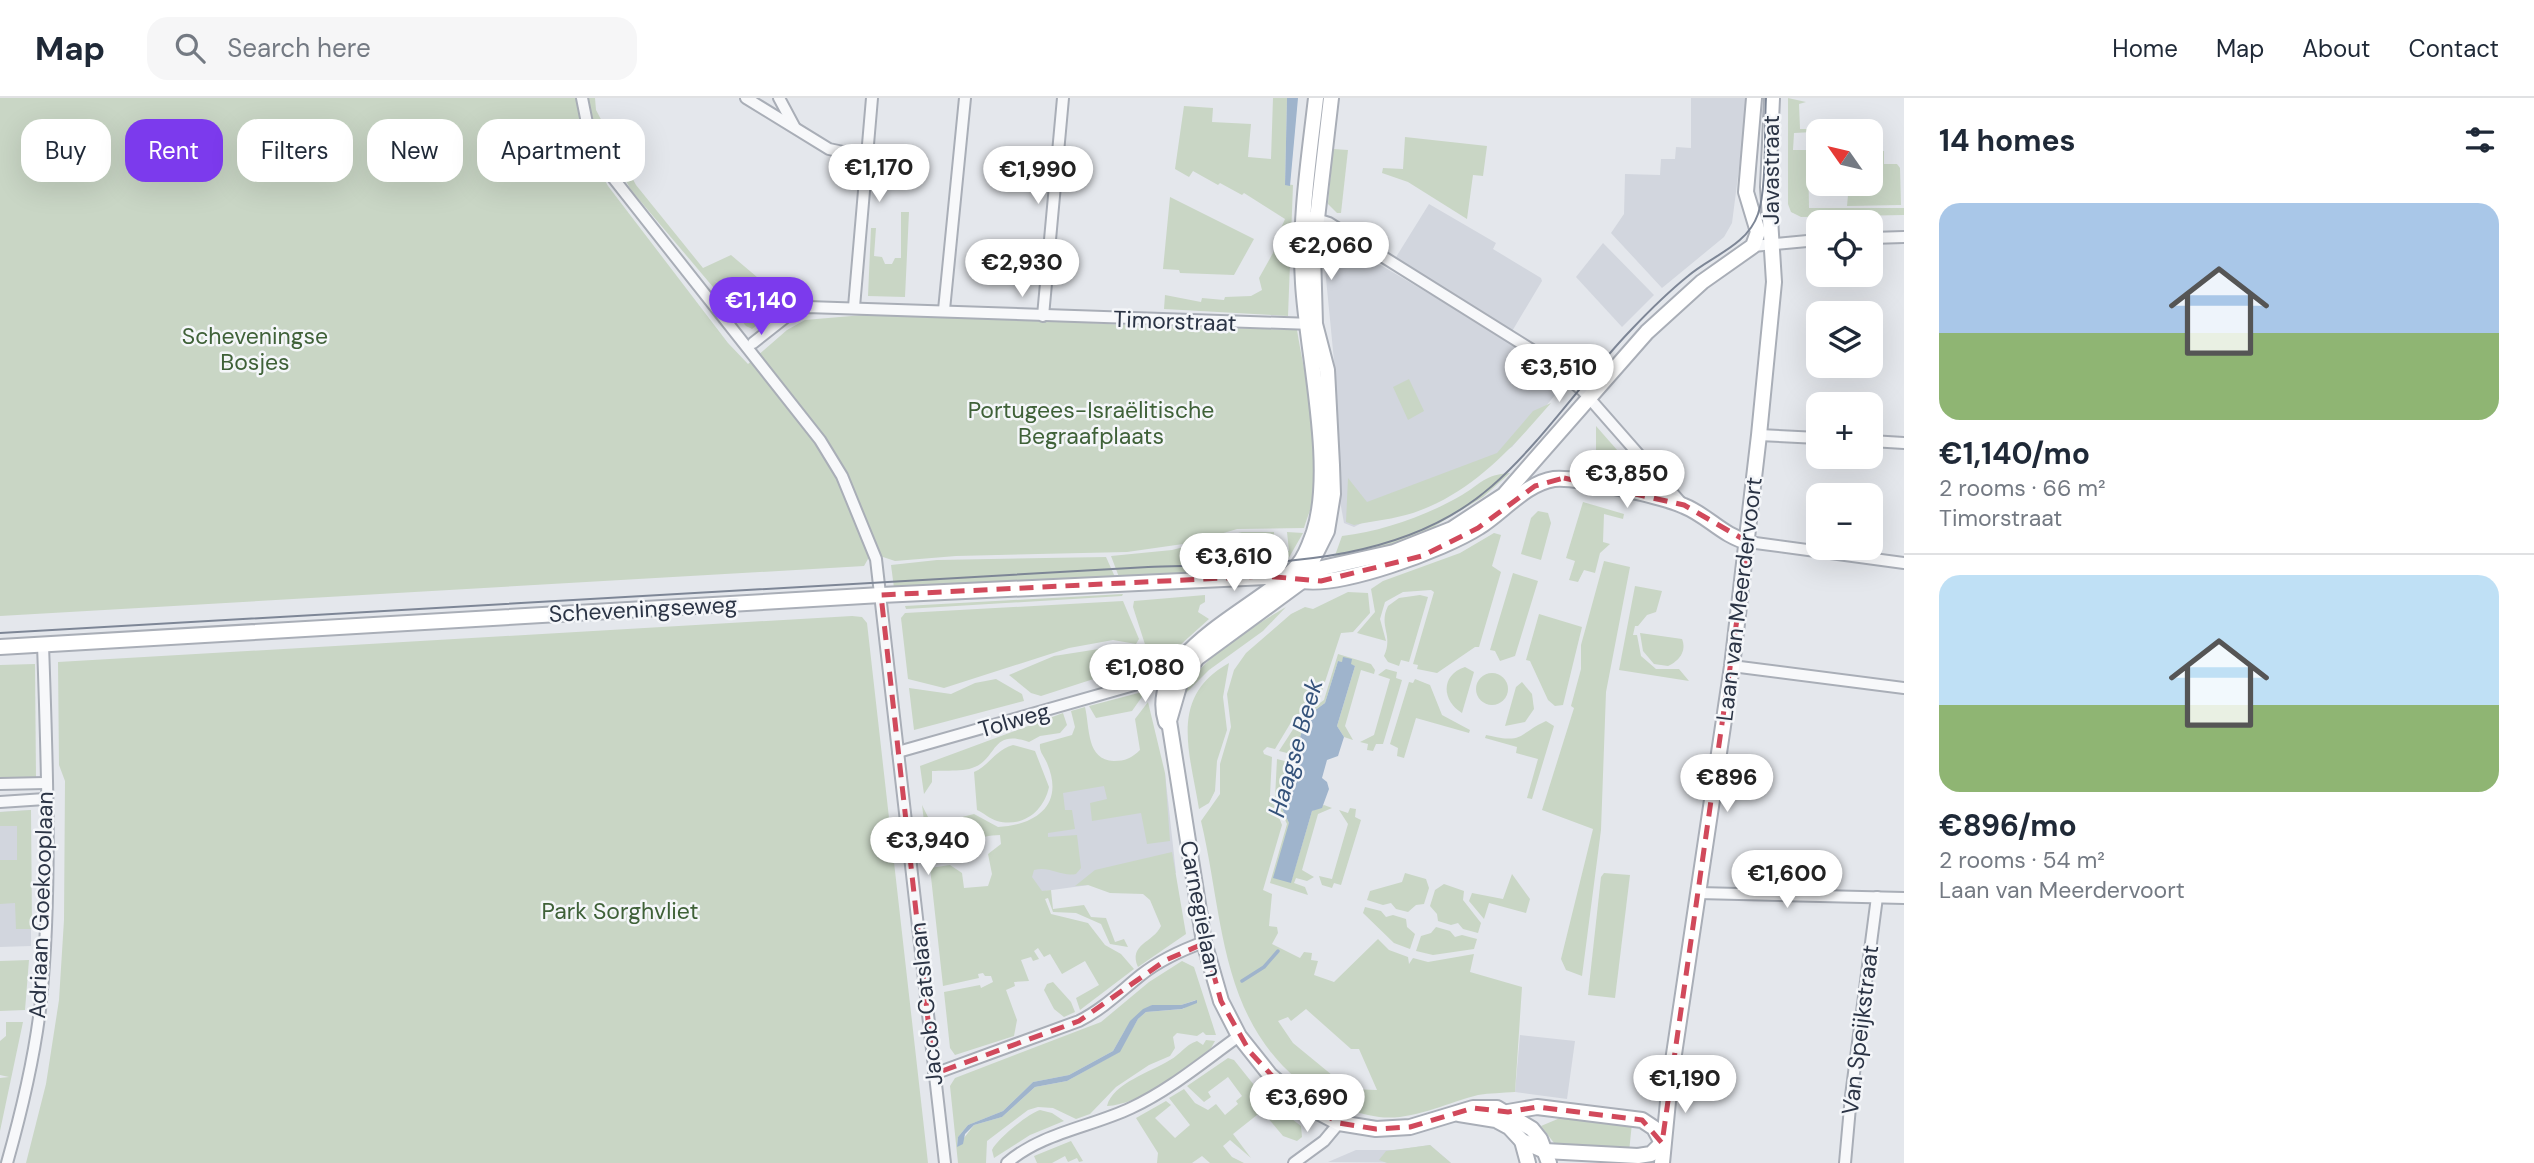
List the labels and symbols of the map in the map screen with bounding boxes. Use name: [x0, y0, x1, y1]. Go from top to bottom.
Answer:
street label: Javastraat: [1756, 115, 1786, 225]
north arrow: [1806, 119, 1883, 196]
pin: €1,170: [822, 144, 936, 204]
pin: €1,990: [981, 146, 1095, 206]
pin: €2,060: [1274, 222, 1388, 282]
pin: €2,930: [965, 240, 1079, 299]
pin: €1,140: [704, 278, 818, 337]
street label: Timorstraat: [1113, 304, 1237, 338]
park label: Scheveningse Bosjes: [182, 321, 328, 377]
pin: €3,510: [1502, 344, 1616, 404]
park label: Portugees-Israëlitische Begraafplaats: [968, 395, 1214, 451]
pin: €3,850: [1570, 450, 1684, 510]
street label: Laan van Meerdervoort: [1709, 475, 1769, 723]
pin: €3,610: [1177, 533, 1291, 593]
street label: Scheveningseweg: [548, 589, 738, 629]
pin: €1,080: [1088, 644, 1202, 704]
water label: Haagse Beek: [1260, 675, 1330, 821]
street label: Tolweg: [975, 696, 1053, 744]
pin: €896: [1686, 754, 1768, 814]
street label: Adriaan Goekooplaan: [22, 791, 60, 1019]
pin: €3,940: [871, 818, 985, 877]
street label: Carnegielaan: [1173, 838, 1229, 980]
pin: €1,600: [1730, 850, 1844, 910]
park label: Park Sorghvliet: [541, 896, 699, 926]
street label: Jacob Catslaan: [903, 921, 949, 1087]
street label: Van Speijkstraat: [1835, 943, 1885, 1117]
pin: €1,190: [1628, 1056, 1742, 1115]
pin: €3,690: [1250, 1074, 1364, 1134]

